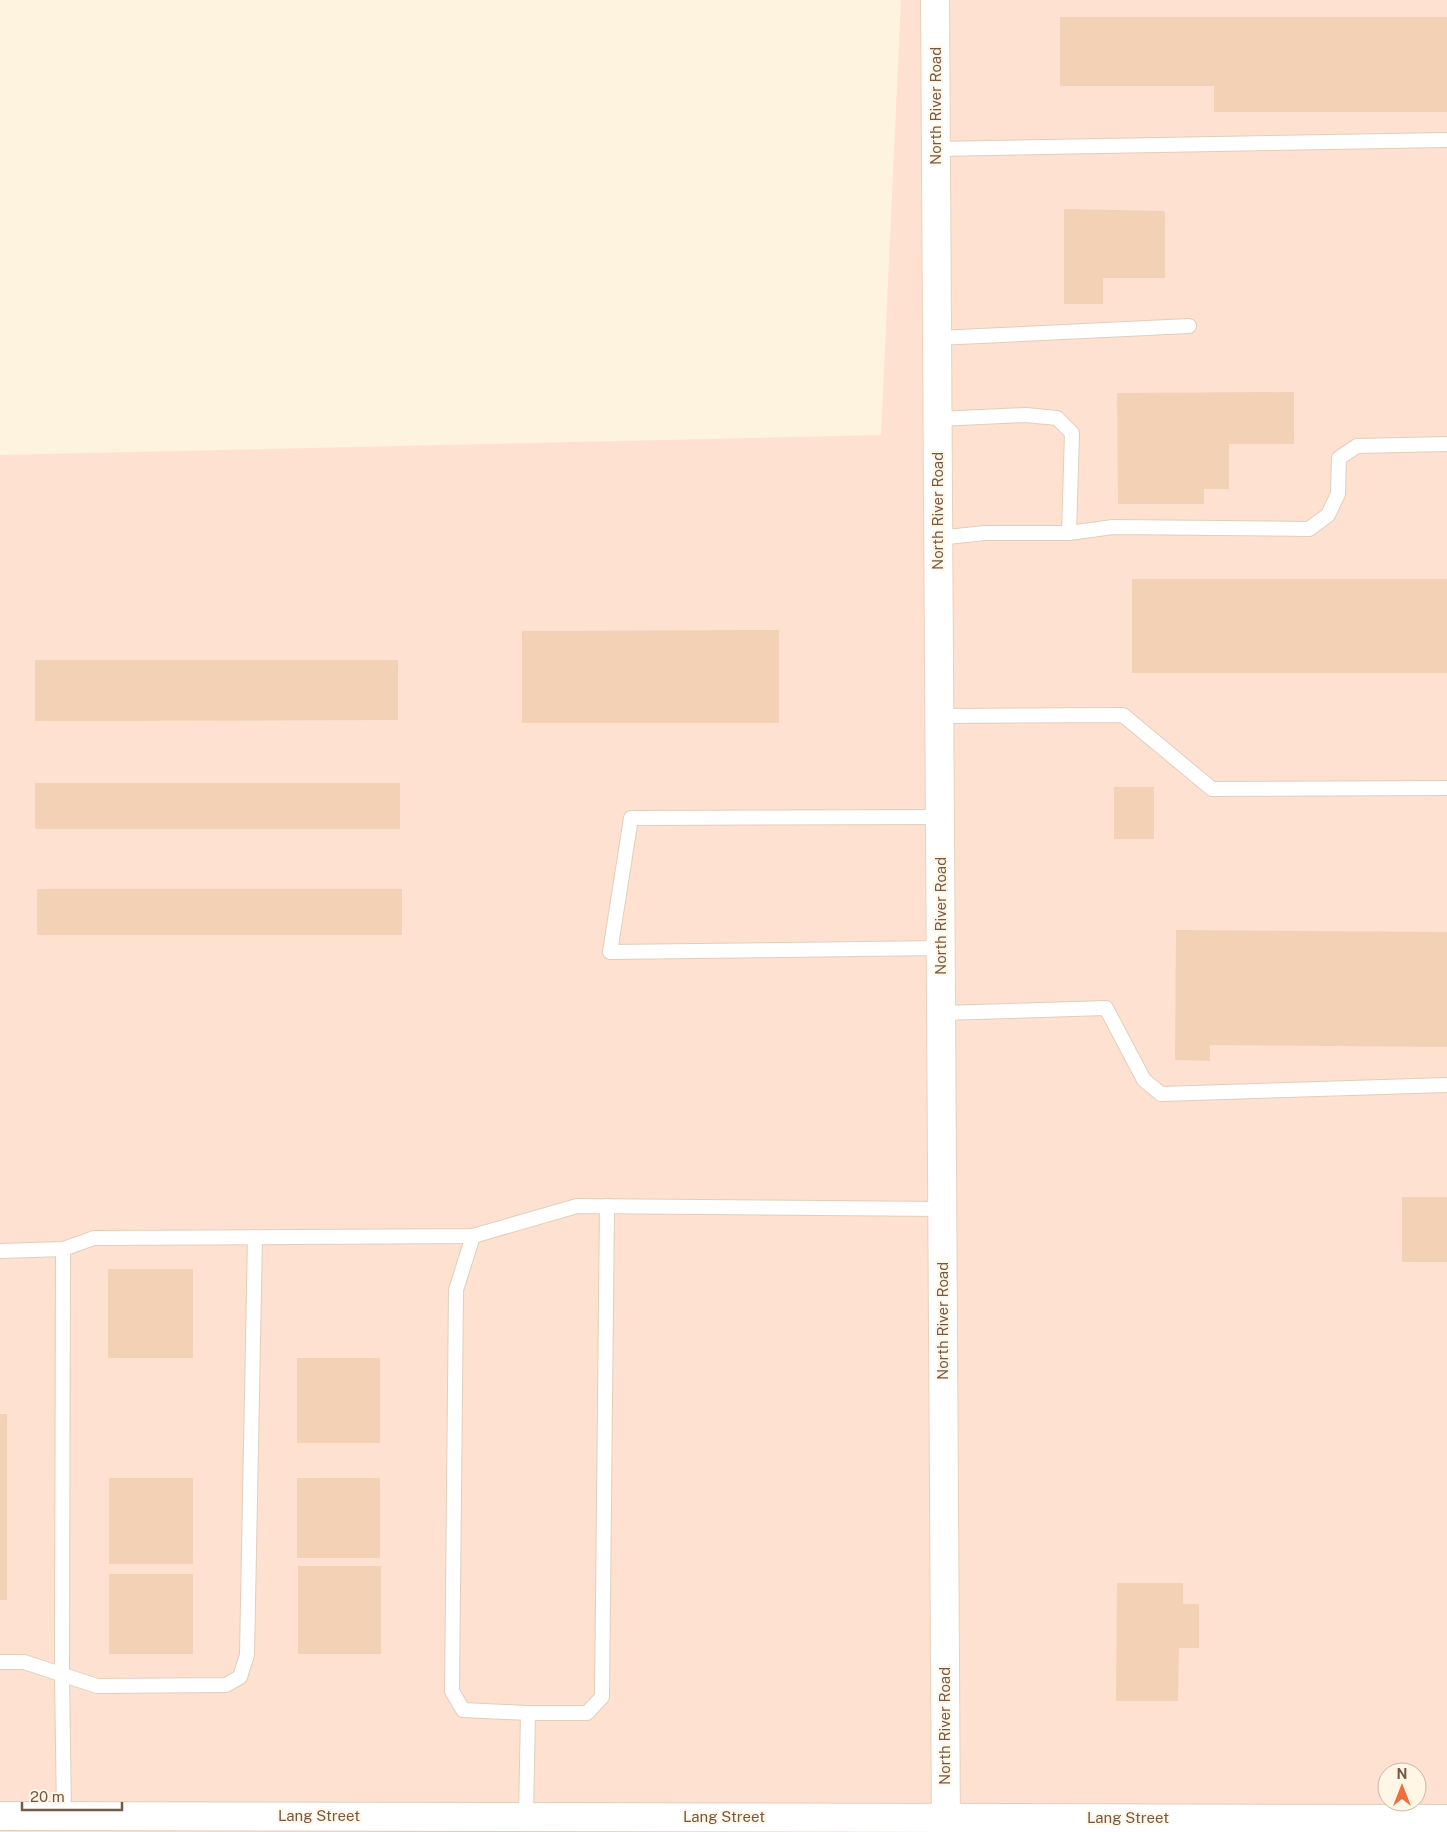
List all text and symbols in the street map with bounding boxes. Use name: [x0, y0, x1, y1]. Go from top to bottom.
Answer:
street label: North River Road: [927, 47, 944, 165]
street label: North River Road: [929, 452, 946, 570]
street label: North River Road: [932, 857, 949, 975]
street label: North River Road: [934, 1262, 951, 1380]
street label: North River Road: [936, 1667, 953, 1785]
north arrow: [1377, 1762, 1427, 1812]
text: N: [1397, 1766, 1407, 1782]
scale bar: [22, 1780, 122, 1812]
text: 20 m: [30, 1788, 65, 1805]
street label: Lang Street: [278, 1807, 360, 1824]
street label: Lang Street: [683, 1808, 765, 1825]
street label: Lang Street: [1087, 1809, 1169, 1826]

